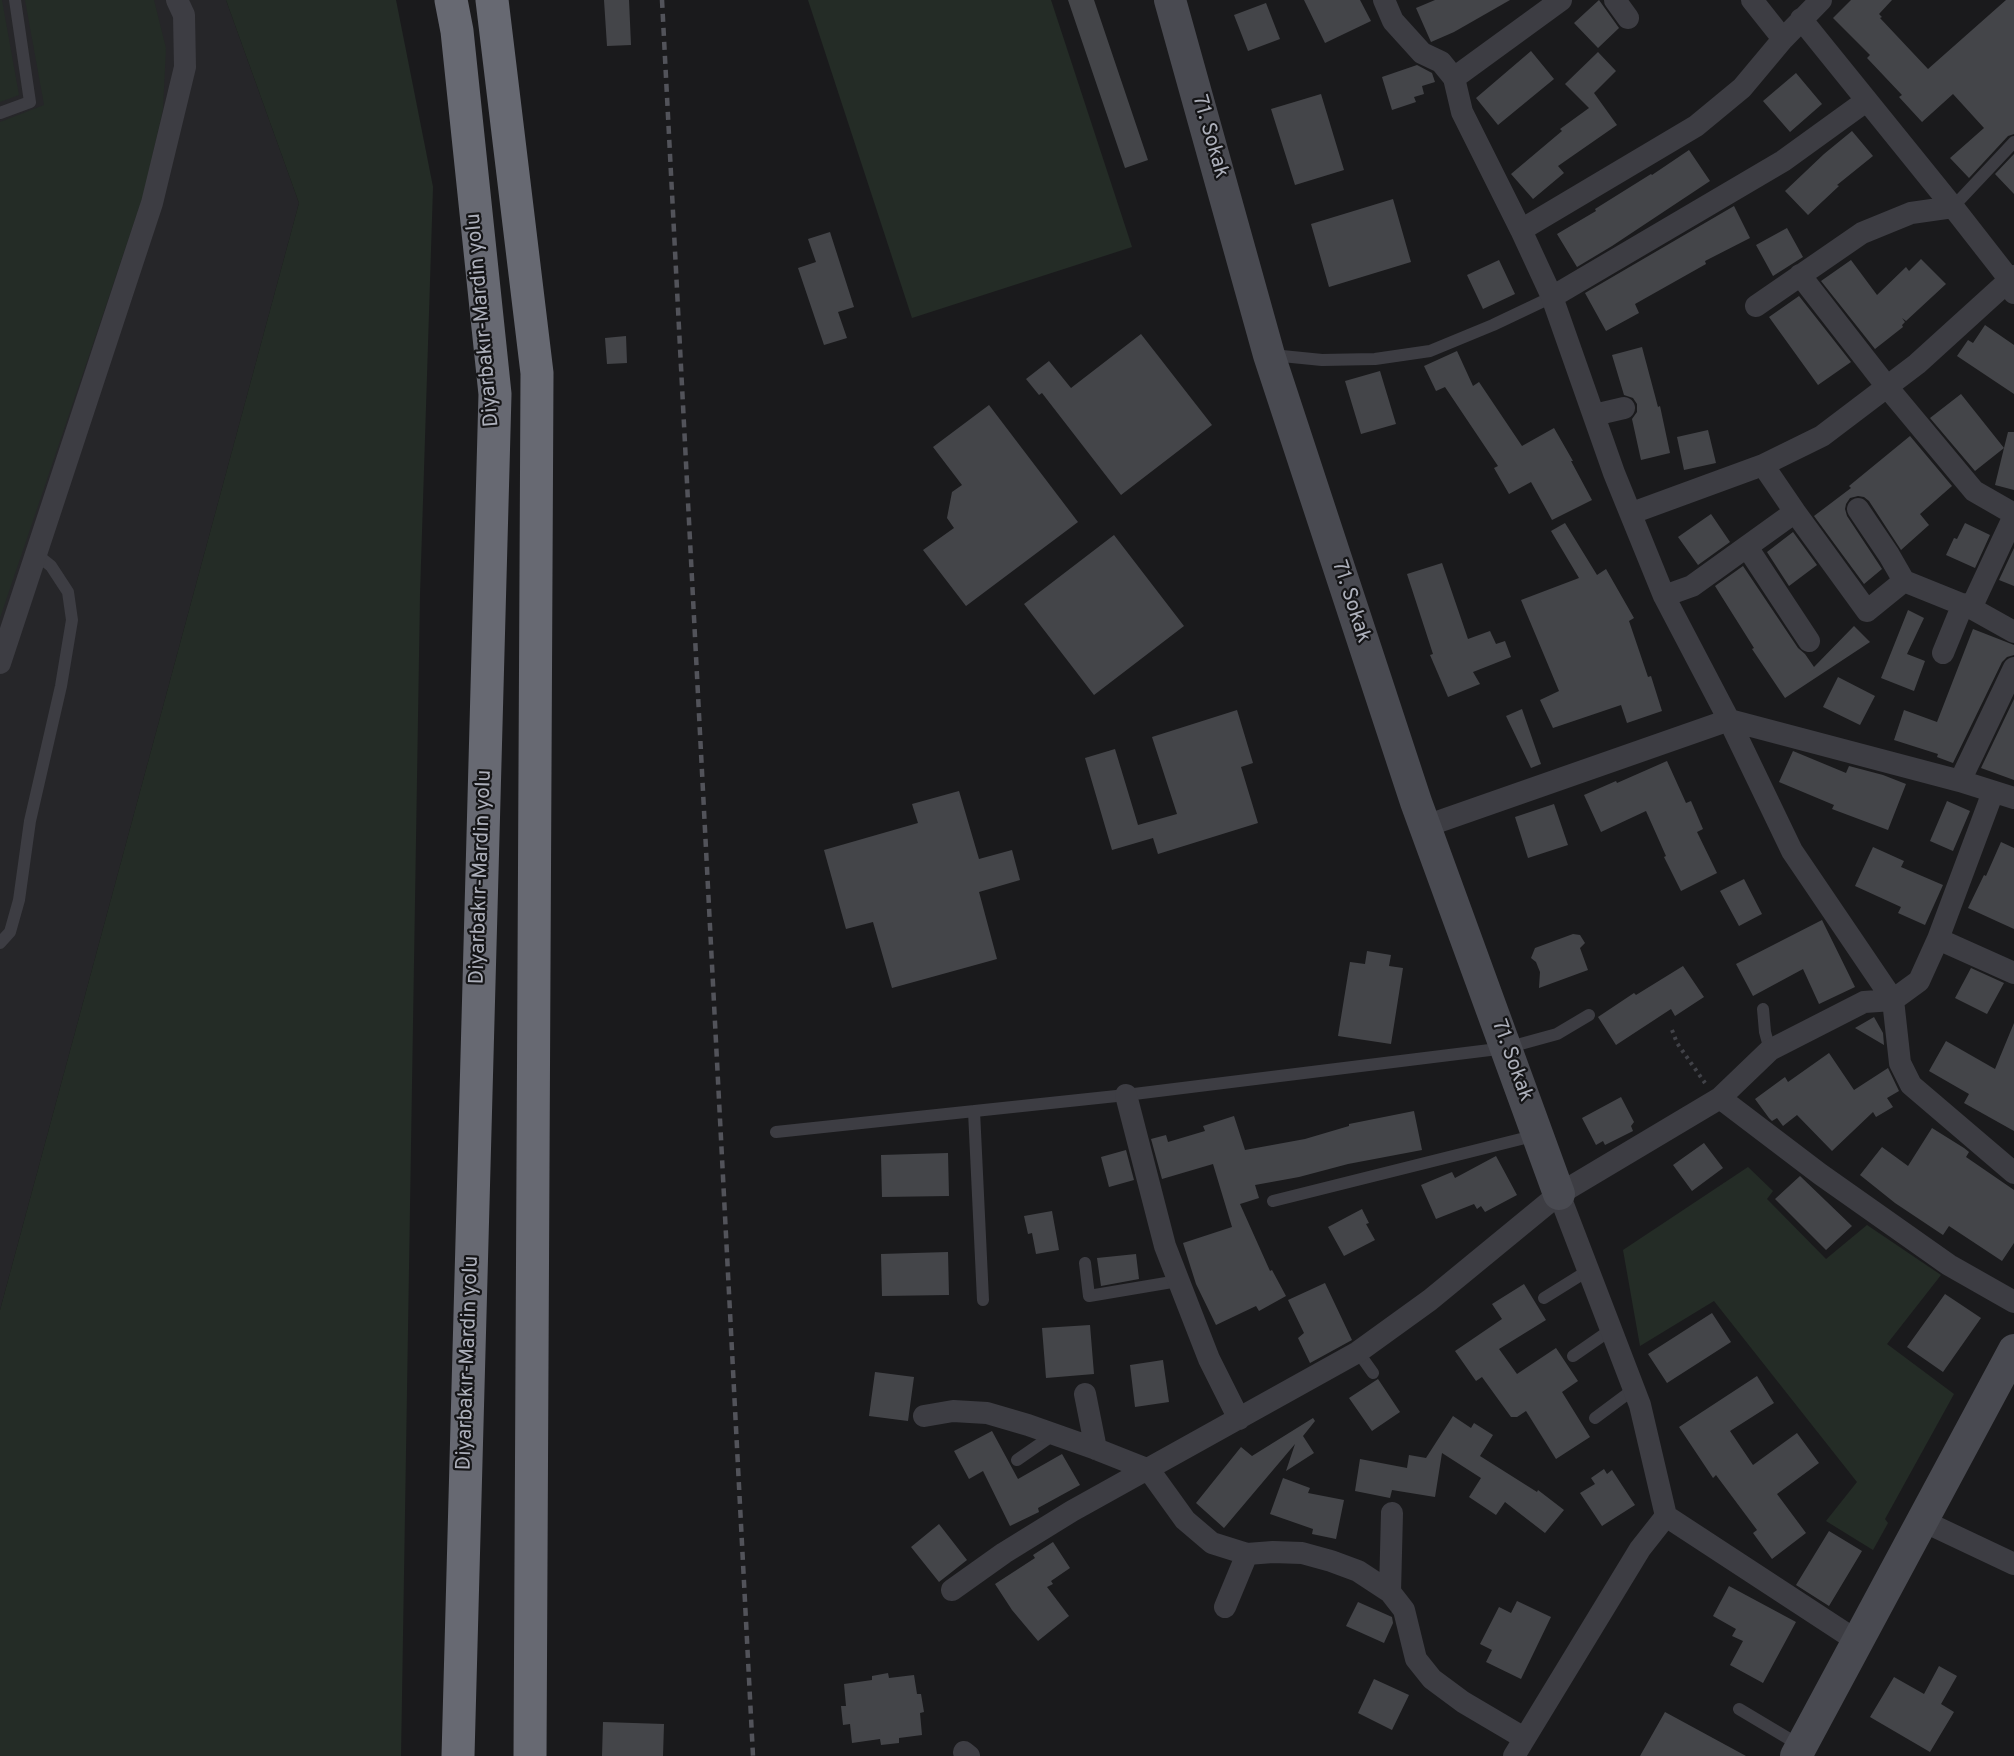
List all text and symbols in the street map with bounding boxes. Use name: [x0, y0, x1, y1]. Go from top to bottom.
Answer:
street label: 71. Sokak: [1185, 92, 1233, 182]
street label: Diyarbakır-Mardin yolu: [462, 212, 506, 428]
street label: 71. Sokak: [1325, 557, 1375, 647]
street label: Diyarbakır-Mardin yolu: [466, 769, 498, 985]
street label: 71. Sokak: [1485, 1017, 1537, 1105]
street label: Diyarbakır-Mardin yolu: [453, 1255, 485, 1471]

